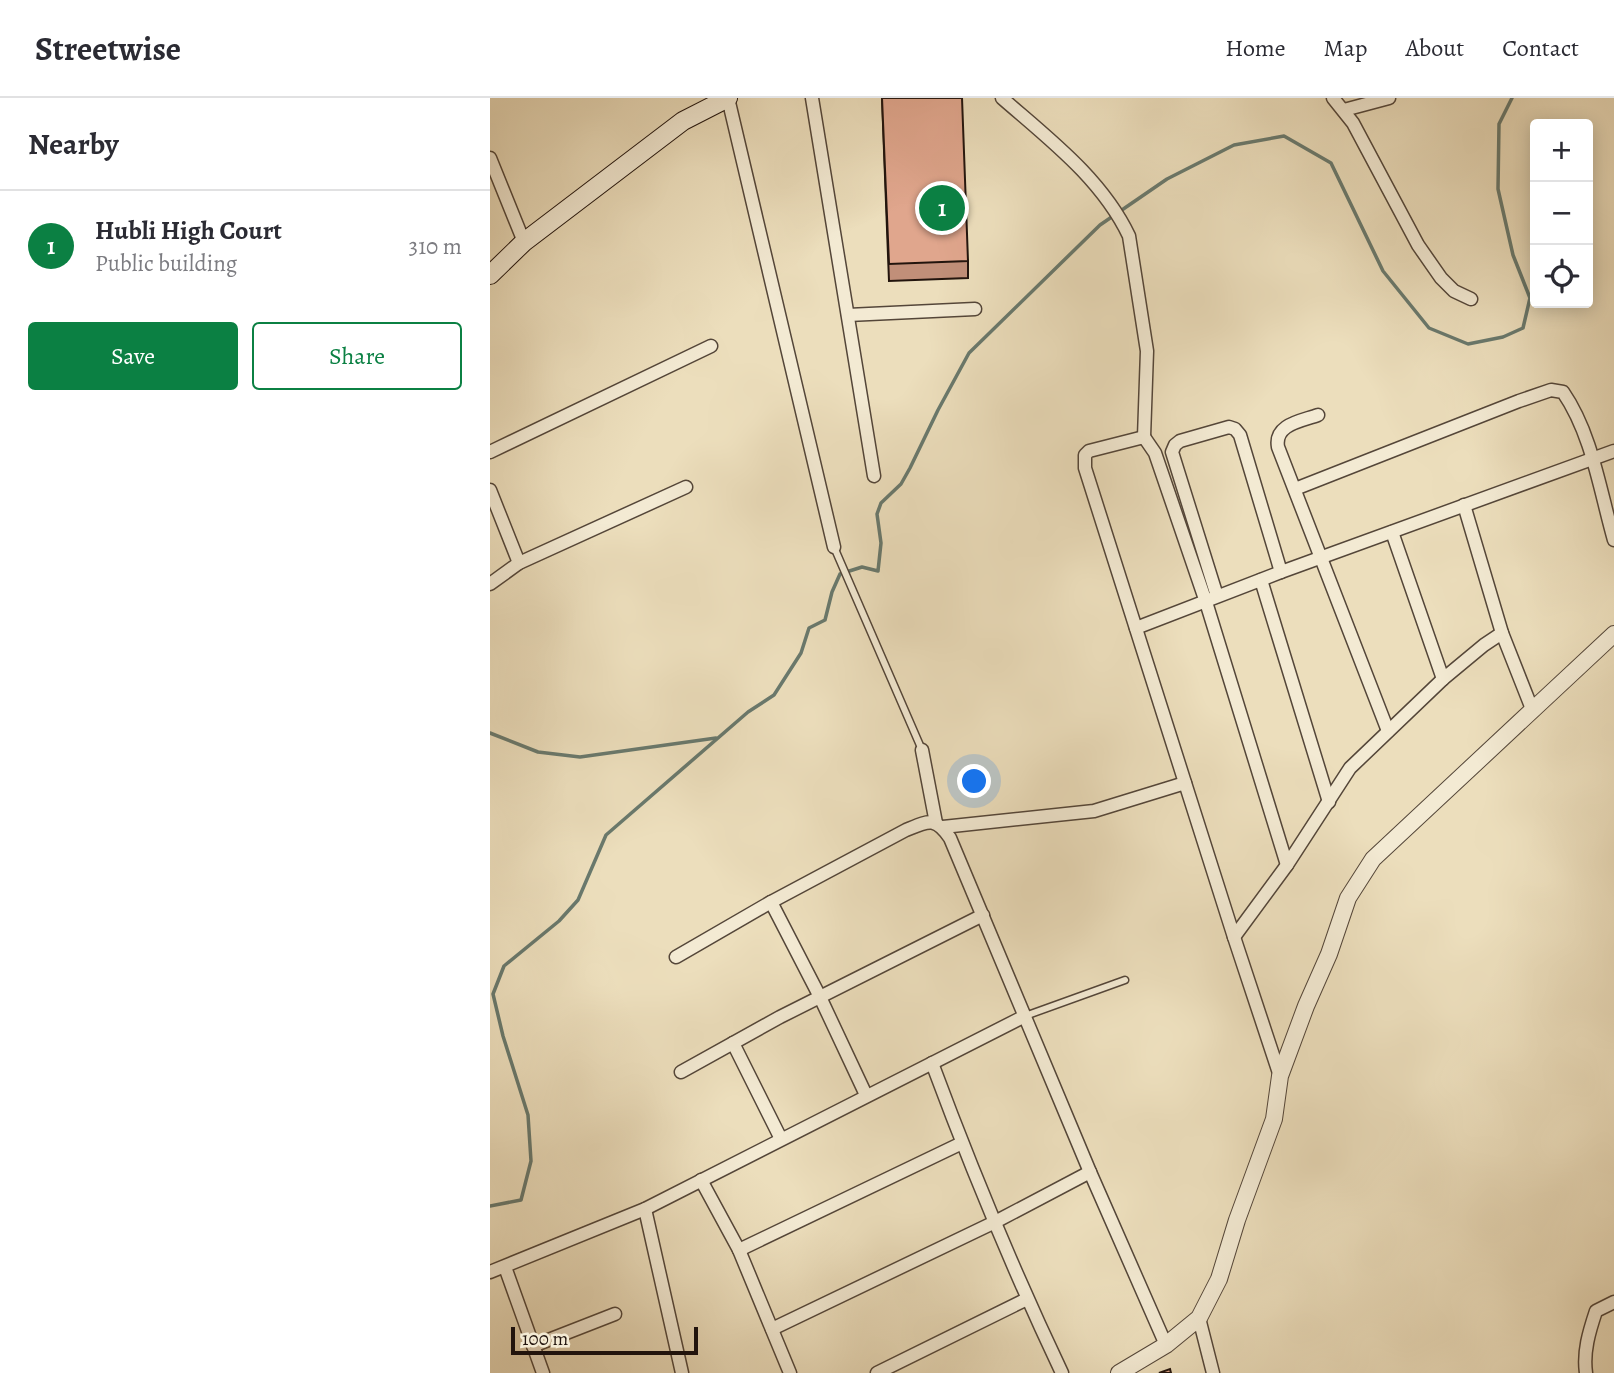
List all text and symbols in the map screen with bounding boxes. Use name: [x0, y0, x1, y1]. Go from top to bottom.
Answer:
text: Streetwise: [35, 26, 181, 71]
text: Home: [1225, 32, 1286, 64]
text: Map: [1324, 32, 1368, 64]
text: About: [1406, 32, 1464, 64]
text: Contact: [1502, 32, 1579, 64]
map controls: [1530, 119, 1593, 308]
button: +: [1530, 119, 1593, 182]
text: Nearby: [28, 124, 119, 164]
pin: 1: [919, 182, 965, 234]
button: −: [1530, 182, 1593, 245]
text: Hubli High Court: [95, 213, 282, 248]
text: 1: [47, 231, 55, 262]
text: 310 m: [409, 231, 462, 262]
button: locate: [1530, 245, 1593, 308]
text: Public building: [95, 248, 237, 279]
button: Save: [28, 322, 238, 390]
button: Share: [252, 322, 462, 390]
your location: [957, 764, 991, 798]
scale bar: [511, 1324, 698, 1356]
text: 100 m: [522, 1326, 568, 1352]

